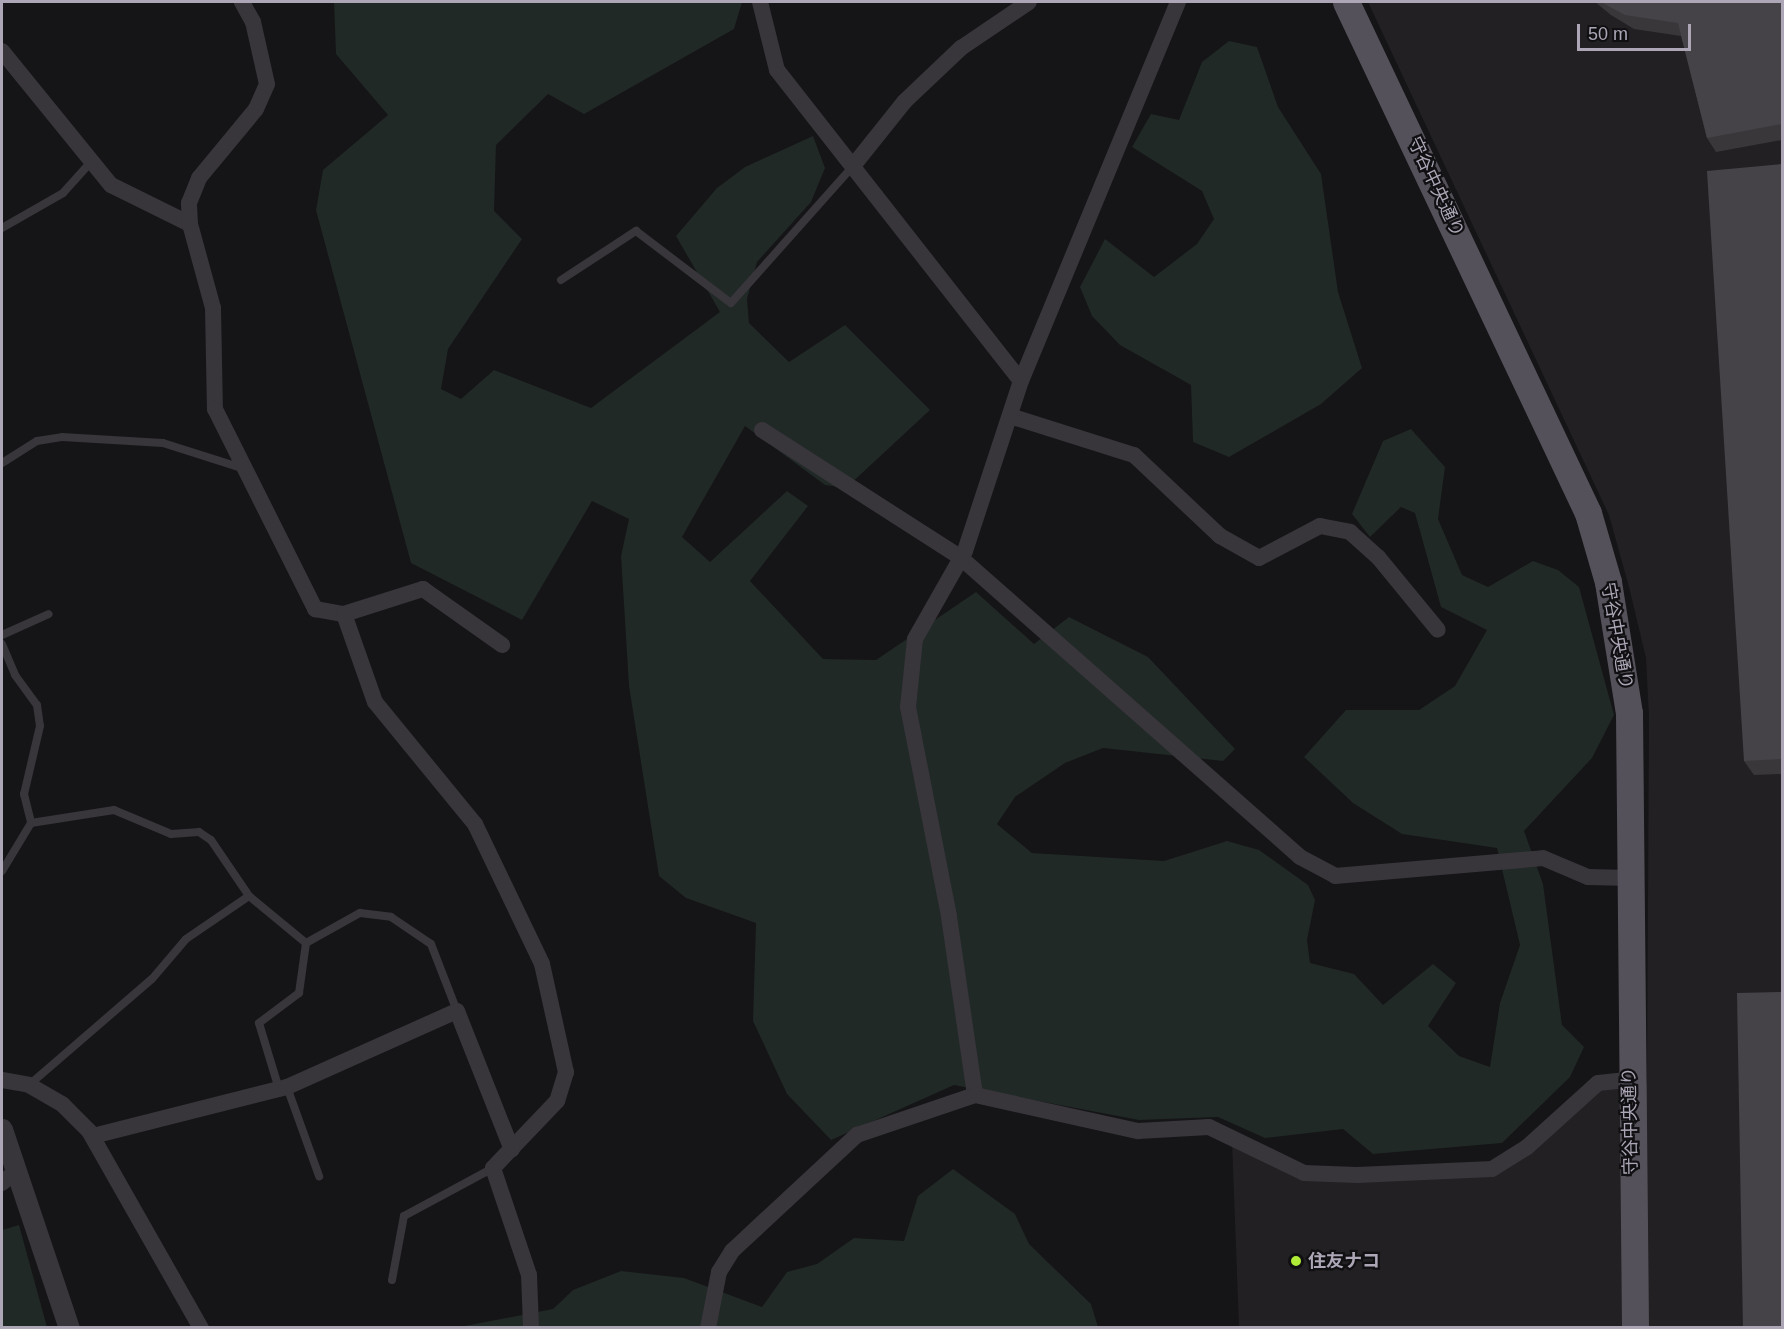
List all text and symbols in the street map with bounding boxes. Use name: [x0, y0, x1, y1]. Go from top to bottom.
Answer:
scale bar: [1580, 12, 1694, 50]
text: 50 m: [1588, 24, 1628, 44]
street label: 守谷中央通り: [1403, 133, 1469, 241]
street label: 守谷中央通り: [1597, 581, 1637, 691]
street label: 守谷中央通り: [1618, 1067, 1642, 1175]
place label: 住友ナコ: [1308, 1250, 1380, 1272]
marker: 住友ナコ: [1289, 1254, 1303, 1268]

